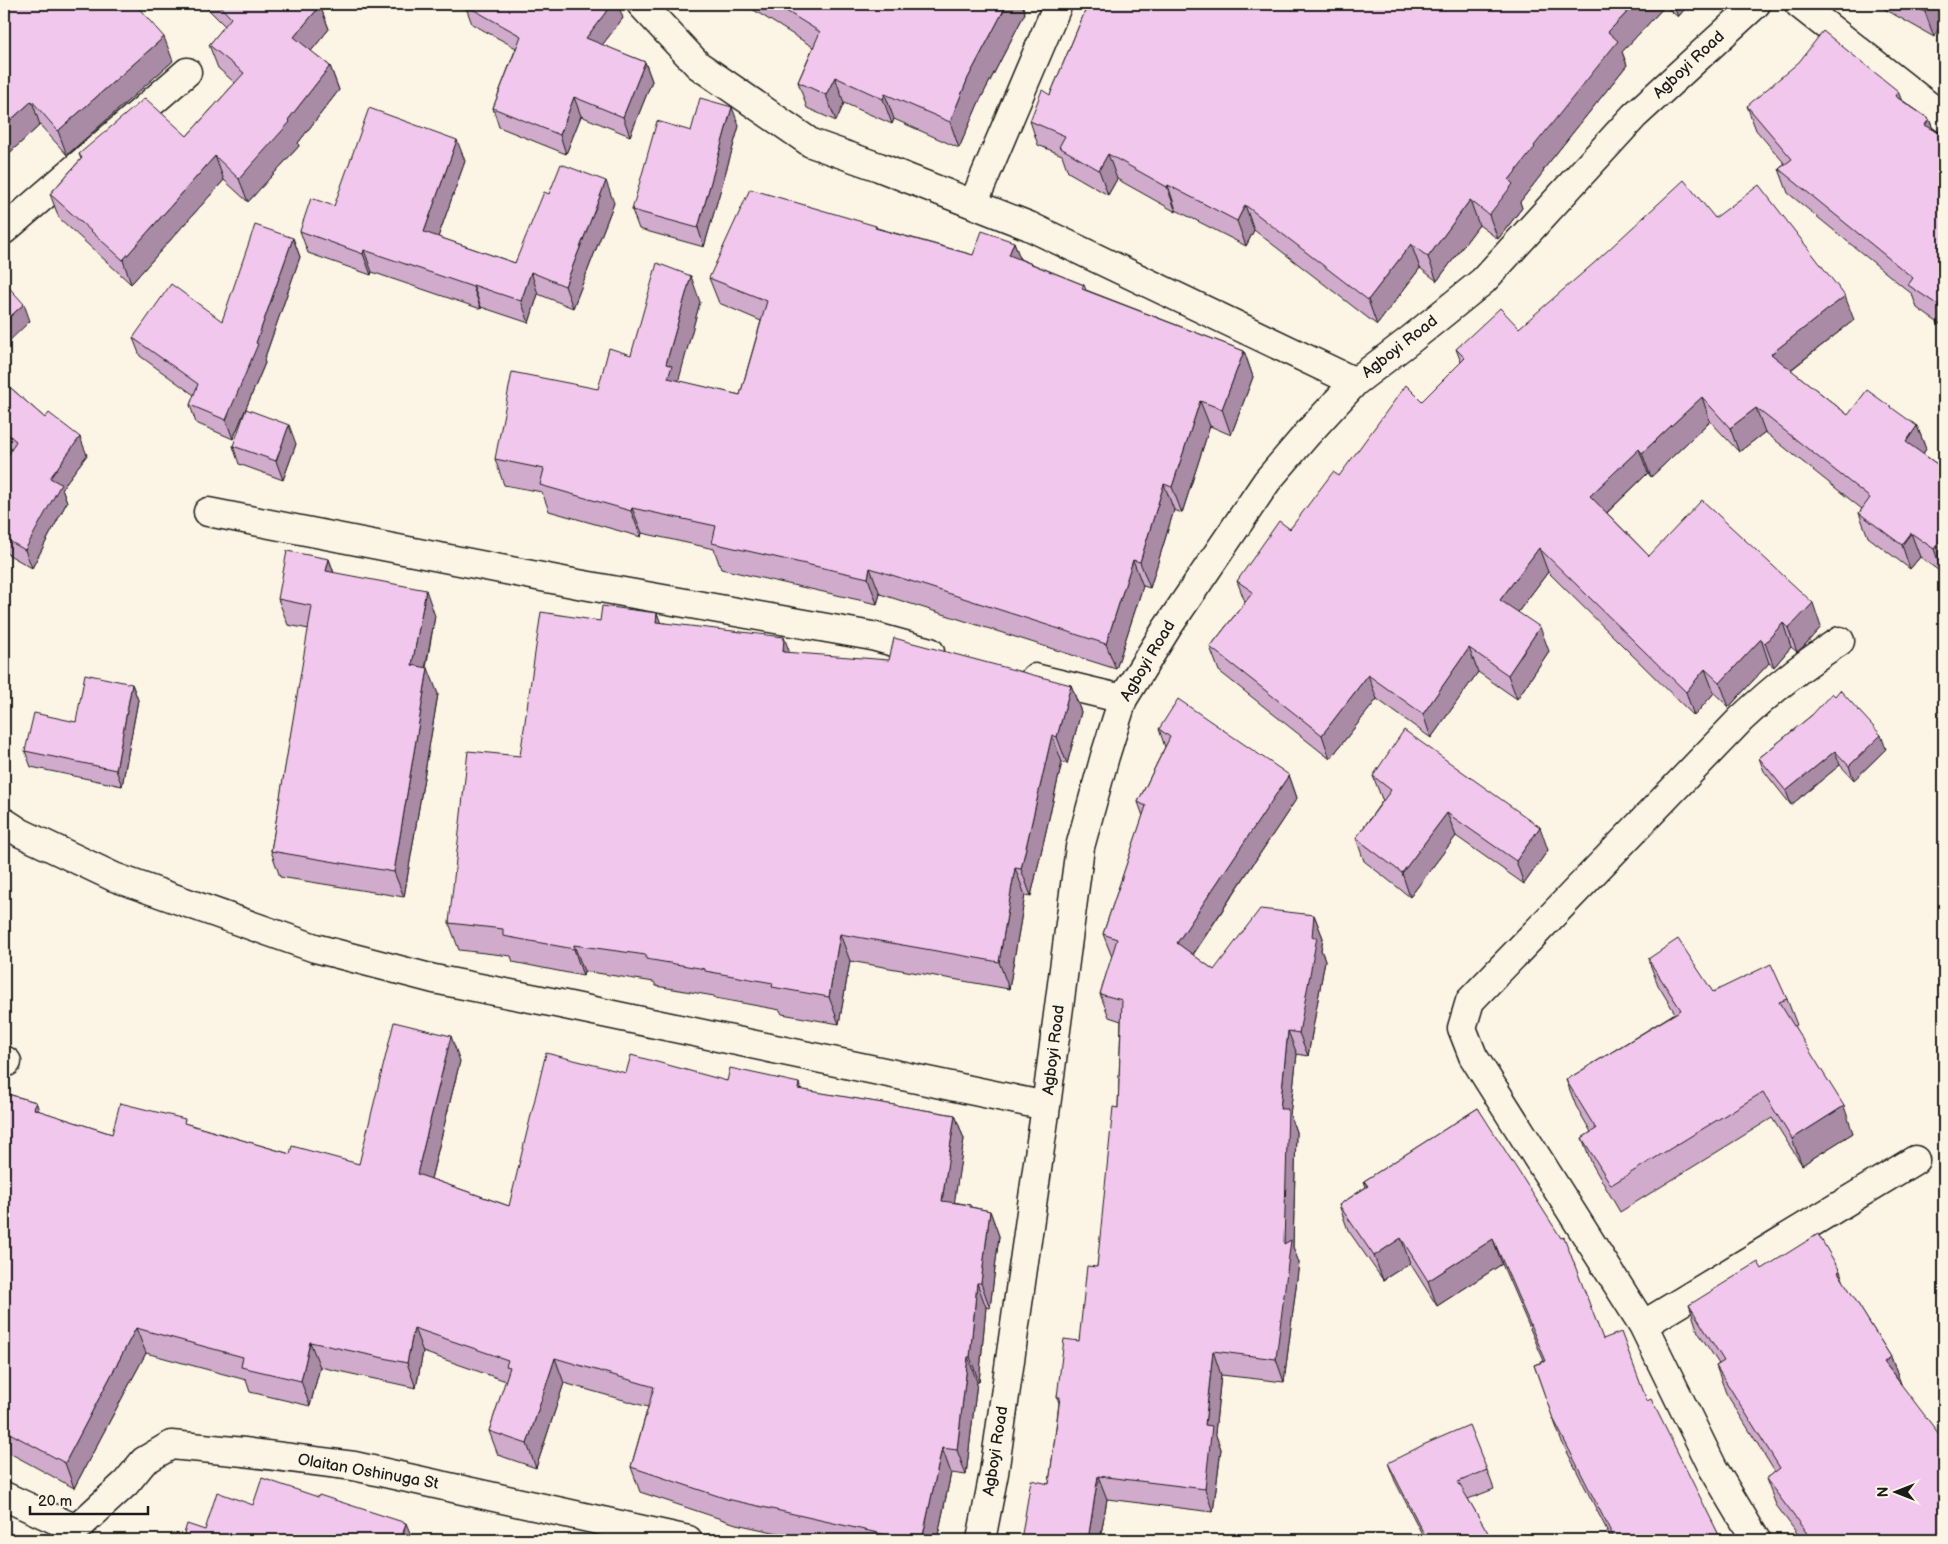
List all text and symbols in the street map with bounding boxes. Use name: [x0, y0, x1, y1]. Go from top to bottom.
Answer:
street label: Agboyi Road: [1649, 27, 1729, 103]
street label: Agboyi Road: [1358, 312, 1442, 382]
street label: Agboyi Road: [1117, 617, 1179, 705]
street label: Agboyi Road: [1039, 1004, 1069, 1096]
street label: Agboyi Road: [980, 1405, 1012, 1497]
street label: Olaitan Oshinuga St: [296, 1450, 440, 1494]
north arrow: [1870, 1466, 1920, 1516]
scale bar: [30, 1484, 148, 1516]
text: N: [1875, 1487, 1892, 1497]
text: 20 m: [38, 1492, 72, 1511]

